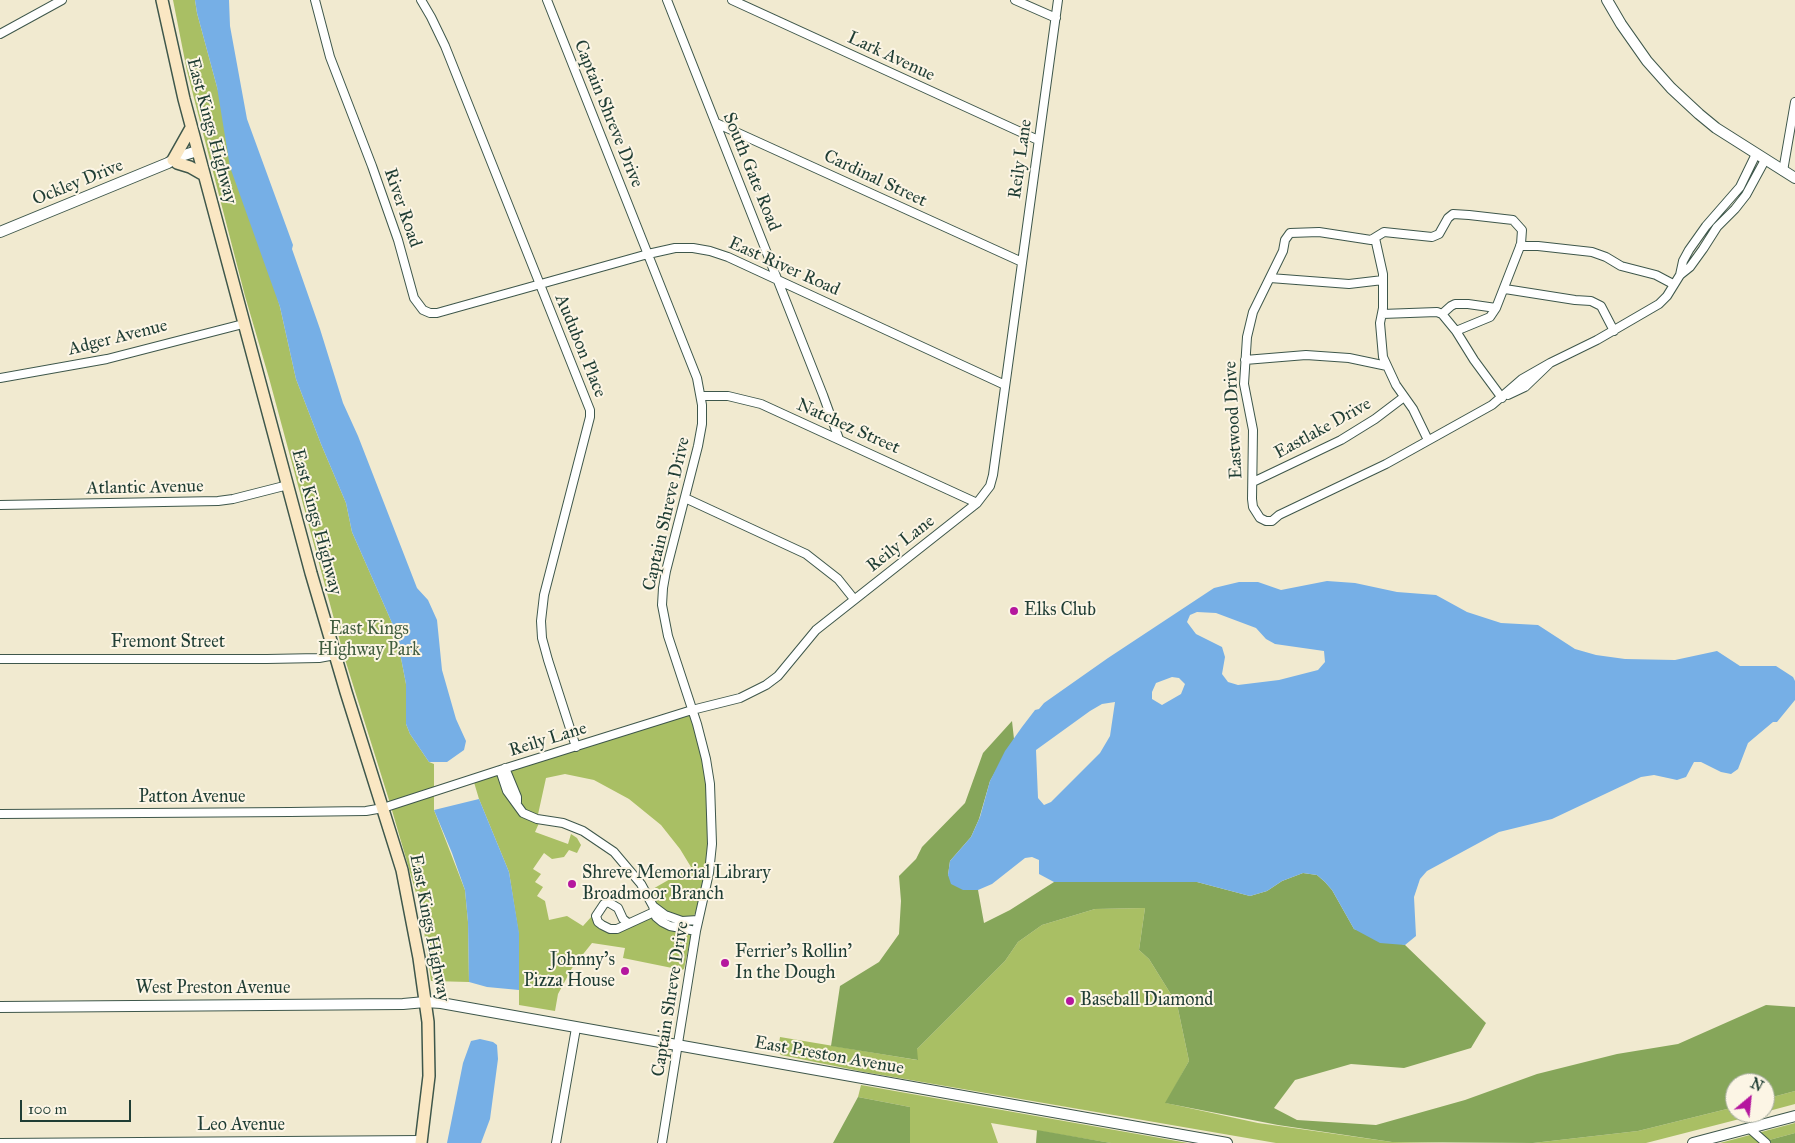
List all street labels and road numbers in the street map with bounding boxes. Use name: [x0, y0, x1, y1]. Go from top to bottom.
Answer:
street label: Lark Avenue: [844, 27, 938, 87]
street label: Captain Shreve Drive: [569, 37, 647, 191]
street label: East Kings Highway: [181, 56, 241, 206]
street label: South Gate Road: [717, 109, 785, 235]
street label: Reily Lane: [1005, 118, 1037, 200]
street label: Cardinal Street: [820, 146, 930, 212]
street label: Ockley Drive: [30, 155, 126, 211]
street label: River Road: [378, 166, 426, 250]
street label: East River Road: [725, 233, 843, 301]
street label: Audubon Place: [549, 291, 611, 401]
street label: Adger Avenue: [66, 315, 170, 361]
street label: Eastwood Drive: [1220, 360, 1248, 480]
street label: Eastlake Drive: [1271, 394, 1375, 464]
street label: Natchez Street: [793, 395, 903, 459]
street label: Captain Shreve Drive: [639, 435, 695, 593]
street label: East Kings Highway: [286, 447, 346, 597]
street label: Atlantic Avenue: [86, 476, 204, 500]
street label: Reily Lane: [863, 511, 939, 577]
street label: Fremont Street: [111, 632, 225, 654]
street label: Reily Lane: [507, 718, 589, 762]
street label: Patton Avenue: [138, 787, 246, 809]
street label: East Kings Highway: [404, 852, 454, 1004]
street label: Captain Shreve Drive: [648, 920, 694, 1078]
street label: West Preston Avenue: [136, 978, 290, 1000]
street label: East Preston Avenue: [753, 1032, 905, 1080]
street label: Leo Avenue: [197, 1115, 285, 1137]

